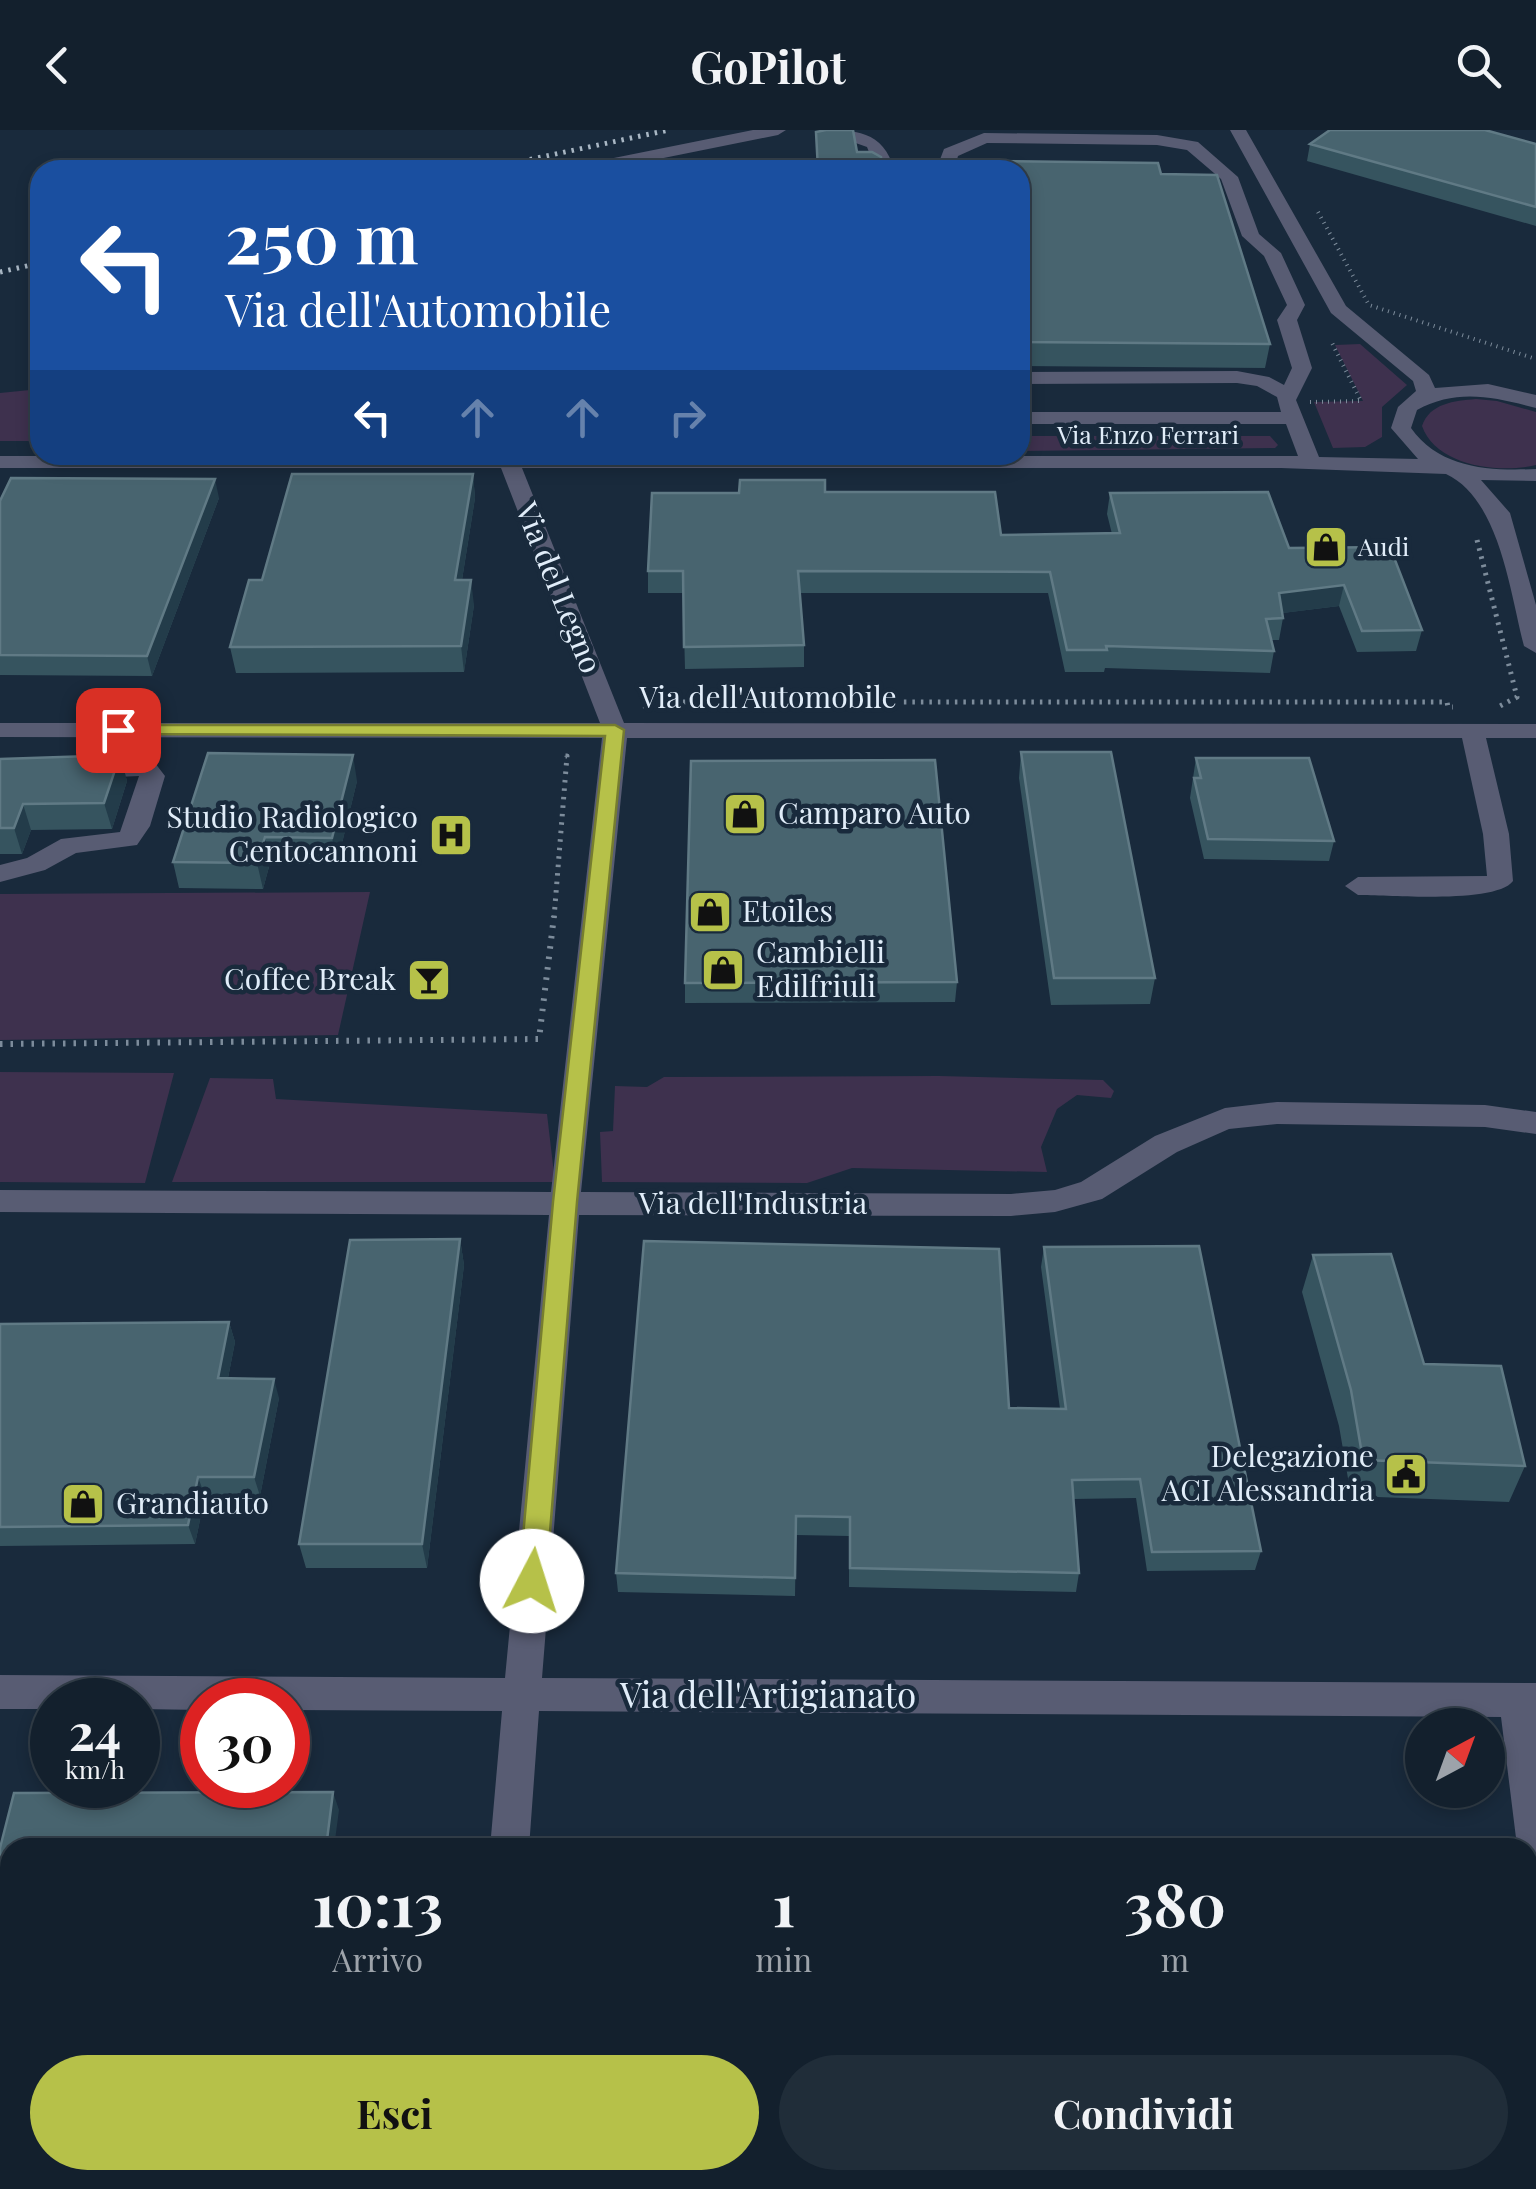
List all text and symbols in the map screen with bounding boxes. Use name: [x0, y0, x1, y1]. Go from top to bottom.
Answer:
text: GoPilot: [690, 35, 846, 95]
icon: back: [30, 38, 85, 93]
icon: search: [1451, 38, 1506, 93]
text: 250 m: [225, 188, 419, 282]
icon: left: [60, 200, 190, 330]
text: Via dell'Automobile: [225, 278, 611, 338]
icon: left: [345, 390, 400, 445]
icon: ahead: [450, 390, 505, 445]
icon: ahead: [555, 390, 610, 445]
icon: right: [660, 390, 715, 445]
street label: Via Enzo Ferrari: [1056, 417, 1239, 450]
street label: Via del Legno: [507, 495, 612, 678]
shop icon: Audi: [1303, 524, 1349, 570]
place label: Audi: [1357, 529, 1409, 562]
street label: Via dell'Automobile: [638, 676, 897, 716]
pin: [76, 688, 161, 773]
icon: arrive: [91, 703, 146, 758]
shop icon: Camparo Auto: [722, 791, 768, 837]
place label: Camparo Auto: [778, 792, 971, 832]
place label: Studio Radiologico Centocannoni: [167, 796, 418, 870]
hospital icon: Studio Radiologico Centocannoni: [428, 812, 474, 858]
shop icon: Etoiles: [687, 889, 733, 935]
place label: Etoiles: [742, 890, 833, 930]
place label: Cambielli Edilfriuli: [756, 931, 885, 1005]
shop icon: Cambielli Edilfriuli: [700, 947, 746, 993]
bar icon: Coffee Break: [406, 957, 452, 1003]
place label: Coffee Break: [224, 958, 396, 998]
street label: Via dell'Industria: [638, 1182, 867, 1222]
place label: Delegazione ACI Alessandria: [1161, 1435, 1374, 1509]
public building icon: Delegazione ACI Alessandria: [1383, 1451, 1429, 1497]
shop icon: Grandiauto: [60, 1481, 106, 1527]
place label: Grandiauto: [116, 1482, 269, 1522]
position arrow: [480, 1529, 584, 1633]
street label: Via dell'Artigianato: [619, 1670, 916, 1717]
speed limit sign: 30: [180, 1678, 310, 1808]
text: 24: [69, 1697, 121, 1764]
north arrow: [1405, 1708, 1505, 1808]
map controls: [1405, 1708, 1505, 1808]
text: km/h: [65, 1752, 125, 1785]
text: 10:13: [312, 1862, 443, 1942]
text: 1: [772, 1862, 795, 1942]
text: 380: [1124, 1862, 1226, 1942]
text: Arrivo: [332, 1937, 423, 1980]
text: min: [755, 1937, 812, 1980]
text: m: [1161, 1937, 1189, 1980]
button: Esci: [30, 2055, 759, 2170]
button: Condividi: [779, 2055, 1508, 2170]

